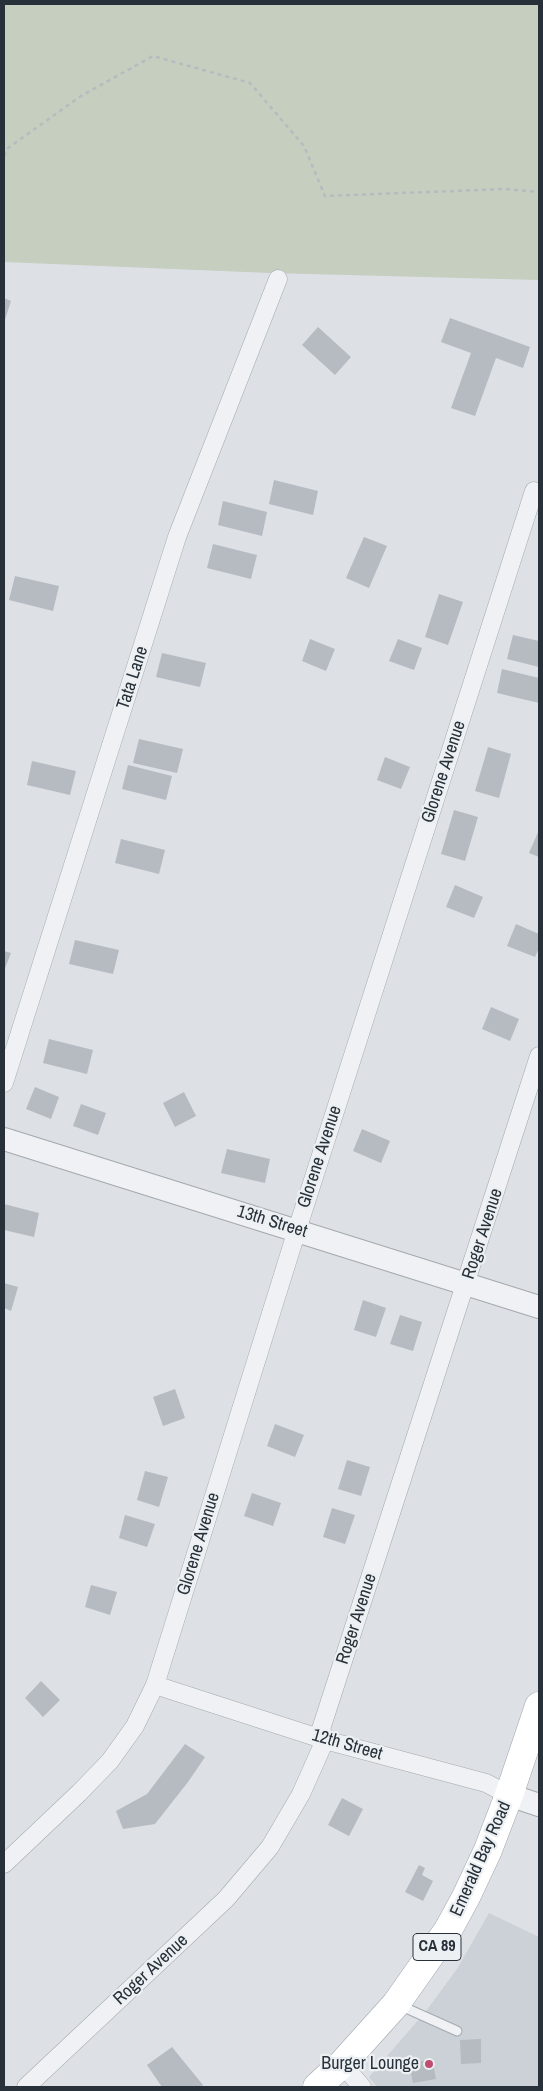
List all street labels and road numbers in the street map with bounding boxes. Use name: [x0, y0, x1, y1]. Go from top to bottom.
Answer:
street label: Tata Lane: [113, 644, 153, 712]
street label: Glorene Avenue: [417, 718, 471, 826]
street label: Glorene Avenue: [293, 1103, 347, 1211]
street label: Roger Avenue: [458, 1186, 508, 1282]
street label: 13th Street: [234, 1201, 310, 1243]
street label: Glorene Avenue: [173, 1490, 225, 1598]
street label: Roger Avenue: [332, 1571, 382, 1667]
street label: 12th Street: [309, 1725, 385, 1765]
street label: Emerald Bay Road: [446, 1798, 516, 1920]
street label: Roger Avenue: [109, 1930, 193, 2010]
road number: CA 89: [413, 1934, 461, 1960]

